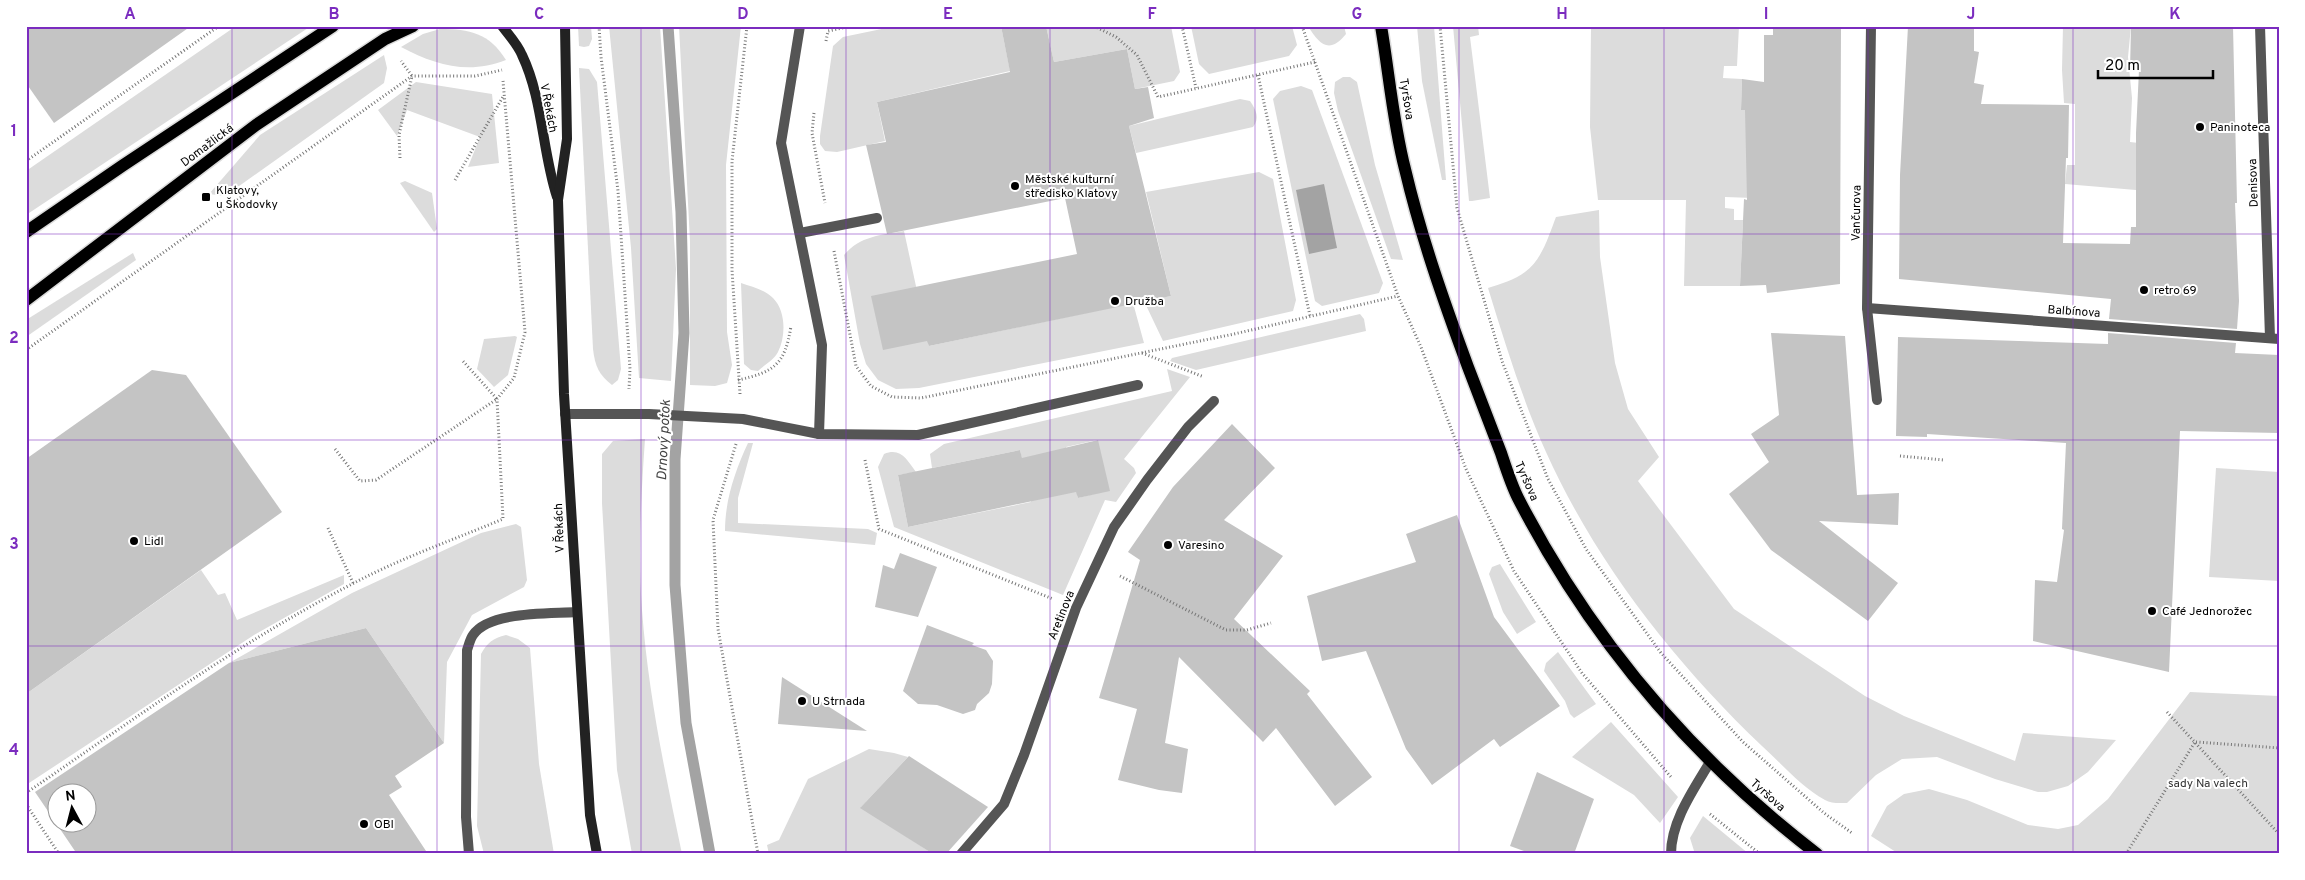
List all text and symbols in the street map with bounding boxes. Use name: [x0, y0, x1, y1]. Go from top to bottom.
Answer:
text: A: [124, 5, 136, 25]
text: B: [328, 5, 340, 25]
text: C: [534, 5, 544, 25]
text: D: [737, 5, 749, 25]
text: E: [943, 5, 953, 25]
text: F: [1147, 5, 1157, 25]
text: G: [1352, 5, 1362, 25]
text: H: [1556, 5, 1568, 25]
text: I: [1764, 5, 1768, 25]
text: J: [1967, 5, 1975, 25]
text: K: [2169, 5, 2181, 25]
scale bar: [2098, 48, 2212, 80]
text: 20 m: [2105, 57, 2140, 76]
street label: Tyršova: [1395, 77, 1417, 121]
street label: V Řekách: [535, 82, 561, 134]
place label: Paninoteca: [2210, 120, 2270, 136]
street label: Domažlická: [178, 121, 237, 171]
marker: Paninoteca: [2194, 121, 2206, 133]
text: 1: [11, 122, 17, 142]
street label: Denisova: [2245, 158, 2263, 208]
place label: Městské kulturní středisko Klatovy: [1025, 172, 1118, 202]
marker: Městské kulturní středisko Klatovy: [1009, 180, 1021, 192]
place label: Klatovy, u Škodovky: [216, 183, 278, 213]
street label: Vančurova: [1849, 185, 1865, 241]
marker: Klatovy, u Škodovky: [200, 191, 212, 203]
place label: retro 69: [2154, 283, 2197, 299]
marker: retro 69: [2138, 284, 2150, 296]
place label: Družba: [1125, 294, 1164, 310]
marker: Družba: [1109, 295, 1121, 307]
street label: Balbínova: [2047, 302, 2101, 322]
text: 2: [9, 329, 19, 349]
water label: Drnový potok: [654, 398, 675, 481]
street label: Tyršova: [1510, 459, 1542, 504]
street label: V Řekách: [551, 503, 569, 553]
place label: Lidl: [144, 534, 164, 550]
text: 3: [9, 535, 19, 555]
marker: Lidl: [128, 535, 140, 547]
place label: Varesino: [1178, 538, 1225, 554]
marker: Varesino: [1162, 539, 1174, 551]
street label: Aretinova: [1045, 588, 1079, 642]
place label: Café Jednorožec: [2162, 604, 2252, 620]
marker: Café Jednorožec: [2146, 605, 2158, 617]
place label: U Strnada: [812, 694, 865, 710]
marker: U Strnada: [796, 695, 808, 707]
text: 4: [9, 741, 19, 761]
street label: Tyršova: [1746, 776, 1788, 816]
park label: sady Na valech: [2168, 776, 2248, 792]
north arrow: [48, 782, 98, 832]
text: N: [65, 788, 77, 806]
place label: OBI: [374, 817, 394, 833]
marker: OBI: [358, 818, 370, 830]

